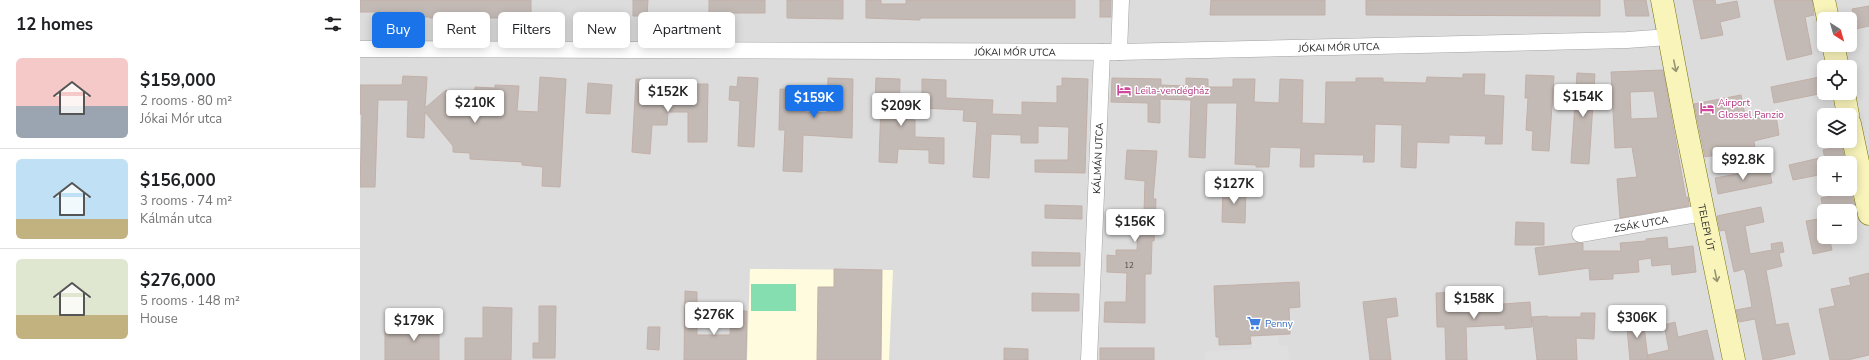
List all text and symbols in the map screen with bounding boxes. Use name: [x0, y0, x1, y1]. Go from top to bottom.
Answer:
chip: Buy: [372, 12, 425, 48]
chip: Rent: [433, 12, 490, 48]
chip: Filters: [498, 12, 565, 48]
chip: New: [573, 12, 630, 48]
chip: Apartment: [638, 12, 735, 48]
north arrow: [1817, 12, 1857, 52]
map controls: [1817, 12, 1857, 244]
text: 12 homes: [16, 13, 93, 36]
icon: filters: [322, 13, 344, 35]
street label: JÓKAI MÓR UTCA: [1297, 40, 1381, 56]
street label: JÓKAI MÓR UTCA: [973, 45, 1057, 60]
one-way arrow: [1671, 59, 1679, 72]
button: locate: [1817, 60, 1857, 100]
text: $159,000: [140, 69, 216, 92]
icon: home: [48, 74, 96, 122]
pin: $152K: [640, 79, 696, 113]
hotel icon: Leila-vendégház: [1116, 82, 1132, 98]
text: $152K: [648, 83, 688, 101]
place label: Leila-vendégház: [1135, 84, 1209, 98]
pin: $154K: [1555, 84, 1611, 118]
pin: $159K: [786, 85, 842, 119]
text: $154K: [1563, 88, 1603, 106]
text: $159K: [794, 89, 834, 107]
pin: $210K: [447, 90, 503, 124]
text: 2 rooms · 80 m²: [140, 92, 232, 110]
pin: $209K: [873, 93, 929, 127]
text: $210K: [455, 94, 495, 112]
place label: Airport Glossel Panzio: [1718, 96, 1784, 122]
text: $209K: [881, 97, 921, 115]
hotel icon: Airport Glossel Panzio: [1699, 100, 1715, 116]
button: layers: [1817, 108, 1857, 148]
text: Jókai Mór utca: [140, 110, 222, 128]
street label: KÁLMÁN UTCA: [1090, 122, 1107, 194]
pin: $92.8K: [1710, 147, 1776, 181]
text: $92.8K: [1721, 151, 1765, 169]
button: +: [1817, 156, 1857, 196]
text: $156,000: [140, 169, 216, 192]
pin: $127K: [1206, 171, 1262, 205]
icon: home: [48, 175, 96, 223]
text: $127K: [1214, 175, 1254, 193]
text: 3 rooms · 74 m²: [140, 192, 232, 210]
street label: TELEPI ÚT: [1694, 203, 1717, 253]
button: −: [1817, 204, 1857, 244]
pin: $156K: [1107, 209, 1163, 243]
text: Kálmán utca: [140, 210, 212, 228]
text: $156K: [1115, 213, 1155, 231]
street label: ZSÁK UTCA: [1613, 213, 1670, 236]
house number: 12: [1124, 260, 1134, 271]
text: $276,000: [140, 269, 216, 292]
one-way arrow: [1713, 269, 1721, 282]
icon: home: [48, 275, 96, 323]
pin: $158K: [1446, 286, 1502, 320]
text: $158K: [1454, 290, 1494, 308]
text: 5 rooms · 148 m²: [140, 292, 240, 310]
pin: $276K: [686, 302, 742, 336]
pin: $306K: [1609, 305, 1665, 339]
text: $276K: [694, 306, 734, 324]
pin: $179K: [386, 308, 442, 342]
text: $306K: [1617, 309, 1657, 327]
text: House: [140, 310, 178, 328]
text: $179K: [394, 312, 434, 330]
supermarket icon: Penny: [1246, 315, 1262, 331]
place label: Penny: [1265, 317, 1294, 331]

